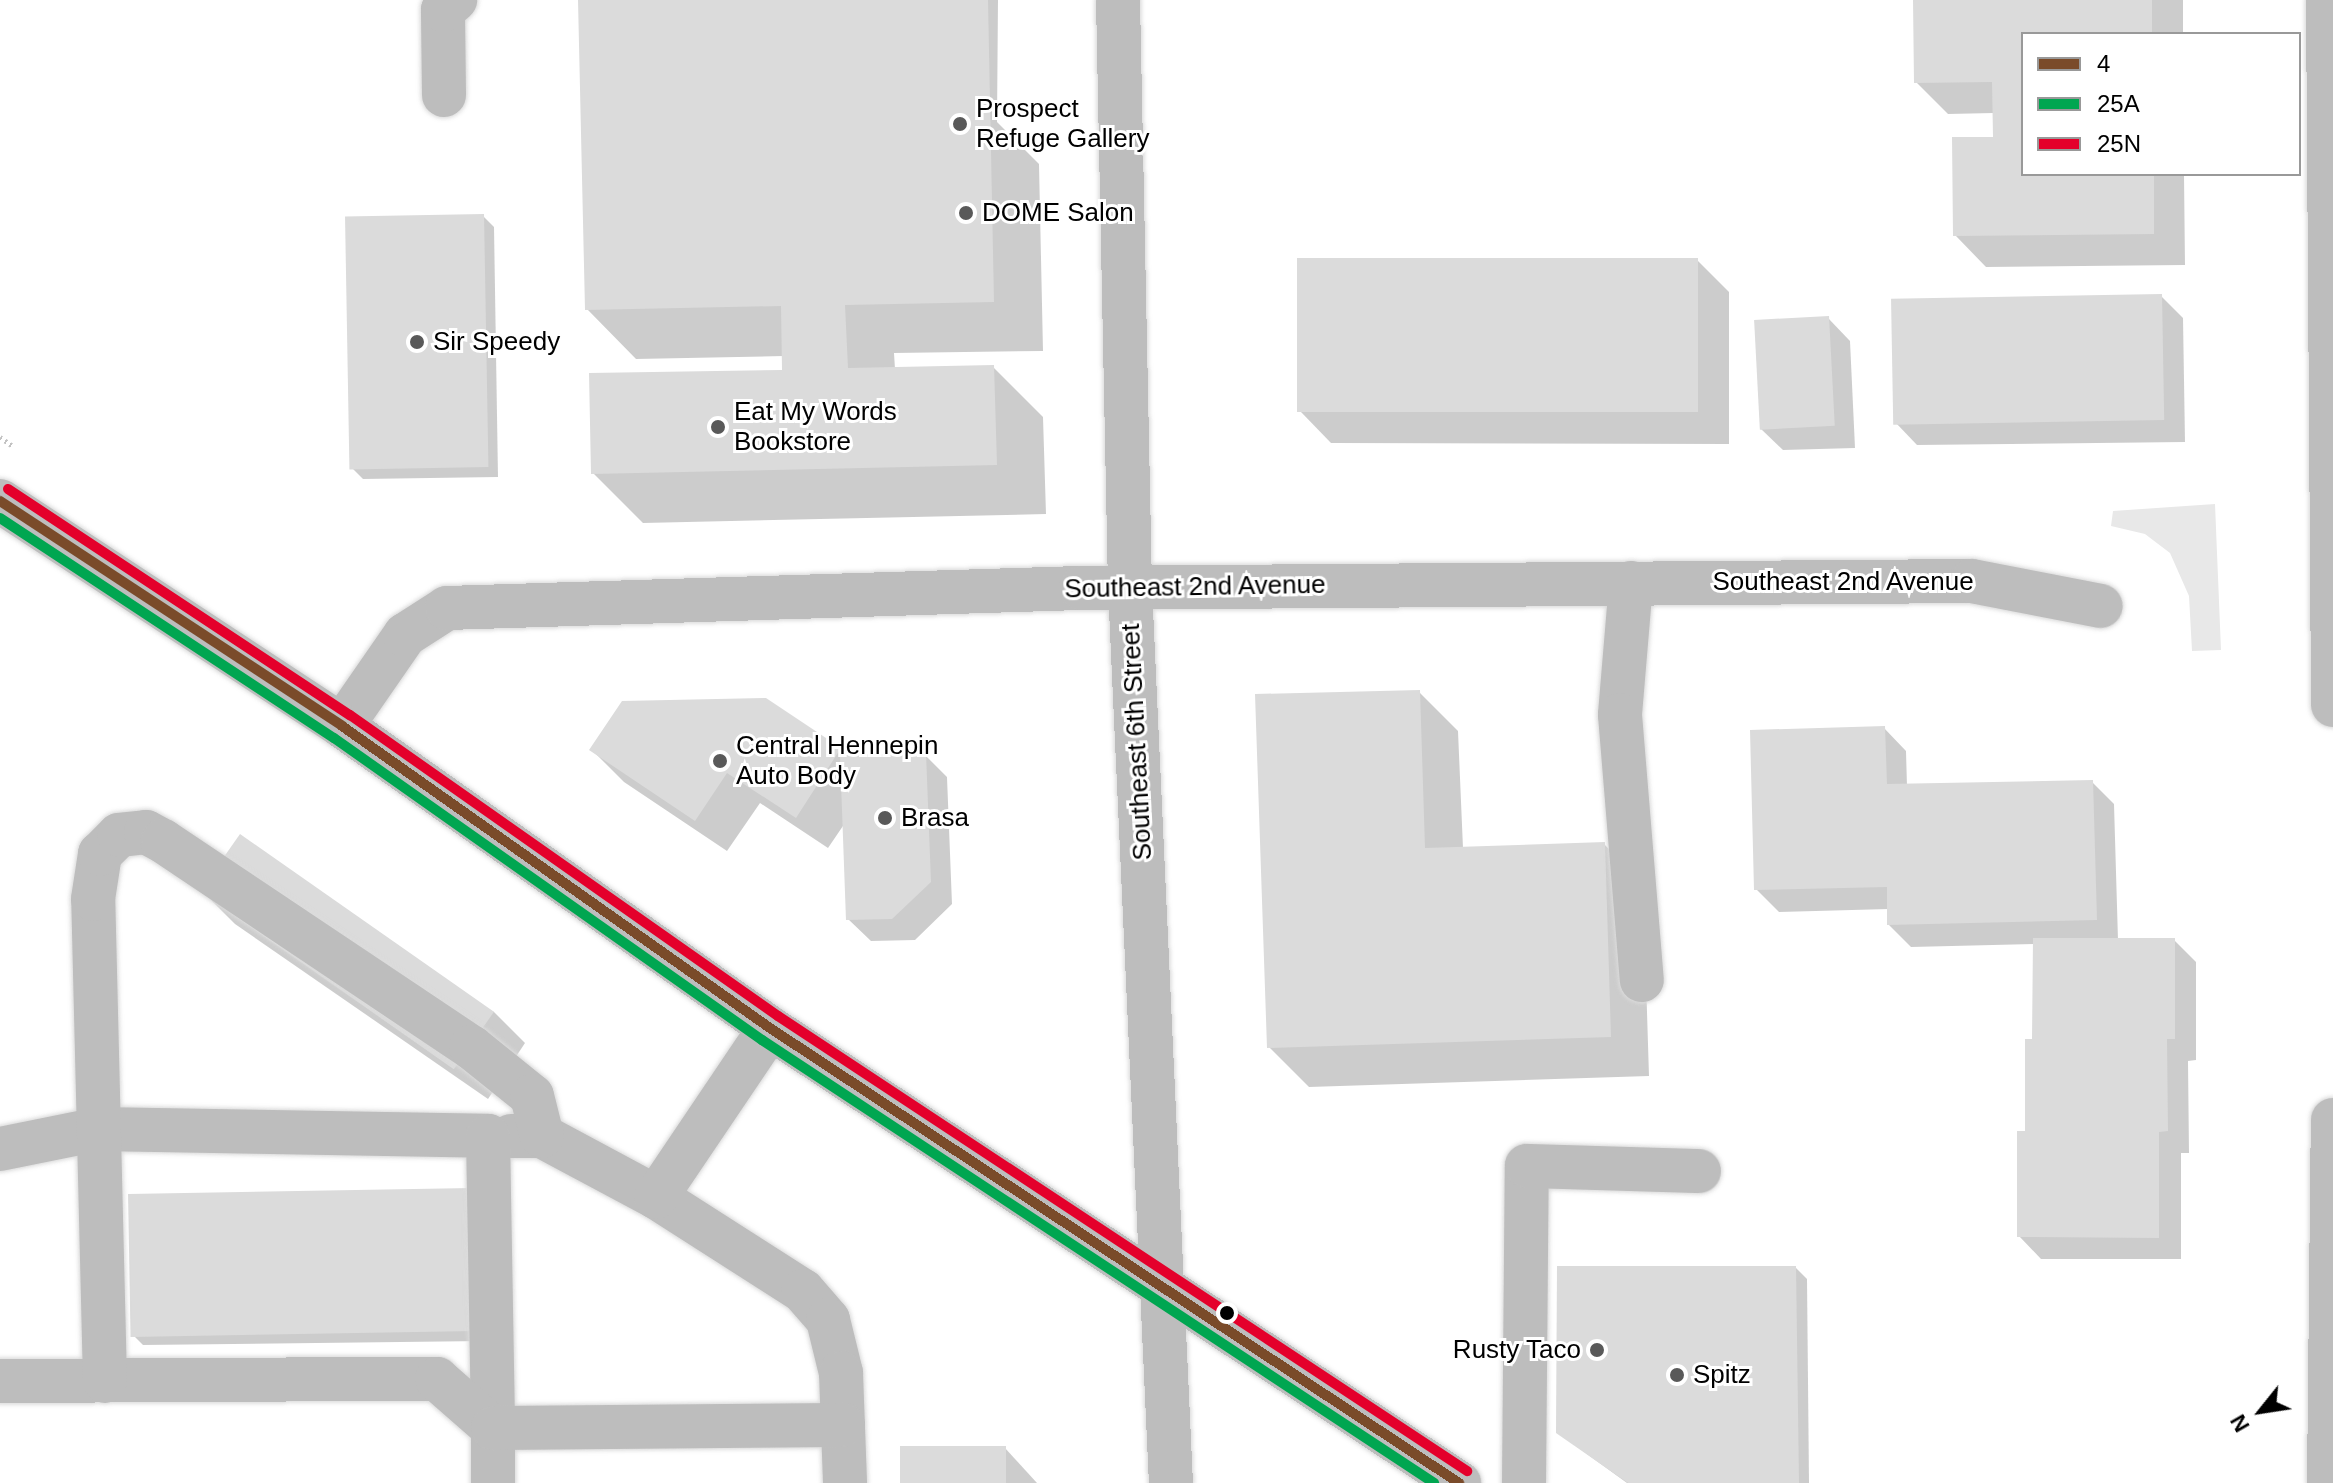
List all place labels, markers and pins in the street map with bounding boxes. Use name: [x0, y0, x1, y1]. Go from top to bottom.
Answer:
place label: Prospect Refuge Gallery: [976, 93, 1149, 154]
marker: Prospect Refuge Gallery: [951, 115, 969, 133]
place label: DOME Salon: [982, 197, 1134, 229]
marker: DOME Salon: [957, 204, 975, 222]
place label: Sir Speedy: [433, 326, 560, 358]
marker: Sir Speedy: [408, 333, 426, 351]
place label: Eat My Words Bookstore: [734, 396, 897, 458]
marker: Eat My Words Bookstore: [709, 418, 727, 436]
place label: Central Hennepin Auto Body: [736, 730, 938, 792]
marker: Central Hennepin Auto Body: [711, 752, 729, 770]
place label: Brasa: [901, 802, 969, 834]
marker: Brasa: [876, 809, 894, 827]
unlabelled marker: [1219, 1305, 1235, 1321]
place label: Rusty Taco: [1452, 1334, 1581, 1366]
marker: Rusty Taco: [1588, 1341, 1606, 1359]
place label: Spitz: [1693, 1359, 1751, 1391]
marker: Spitz: [1668, 1366, 1686, 1384]

